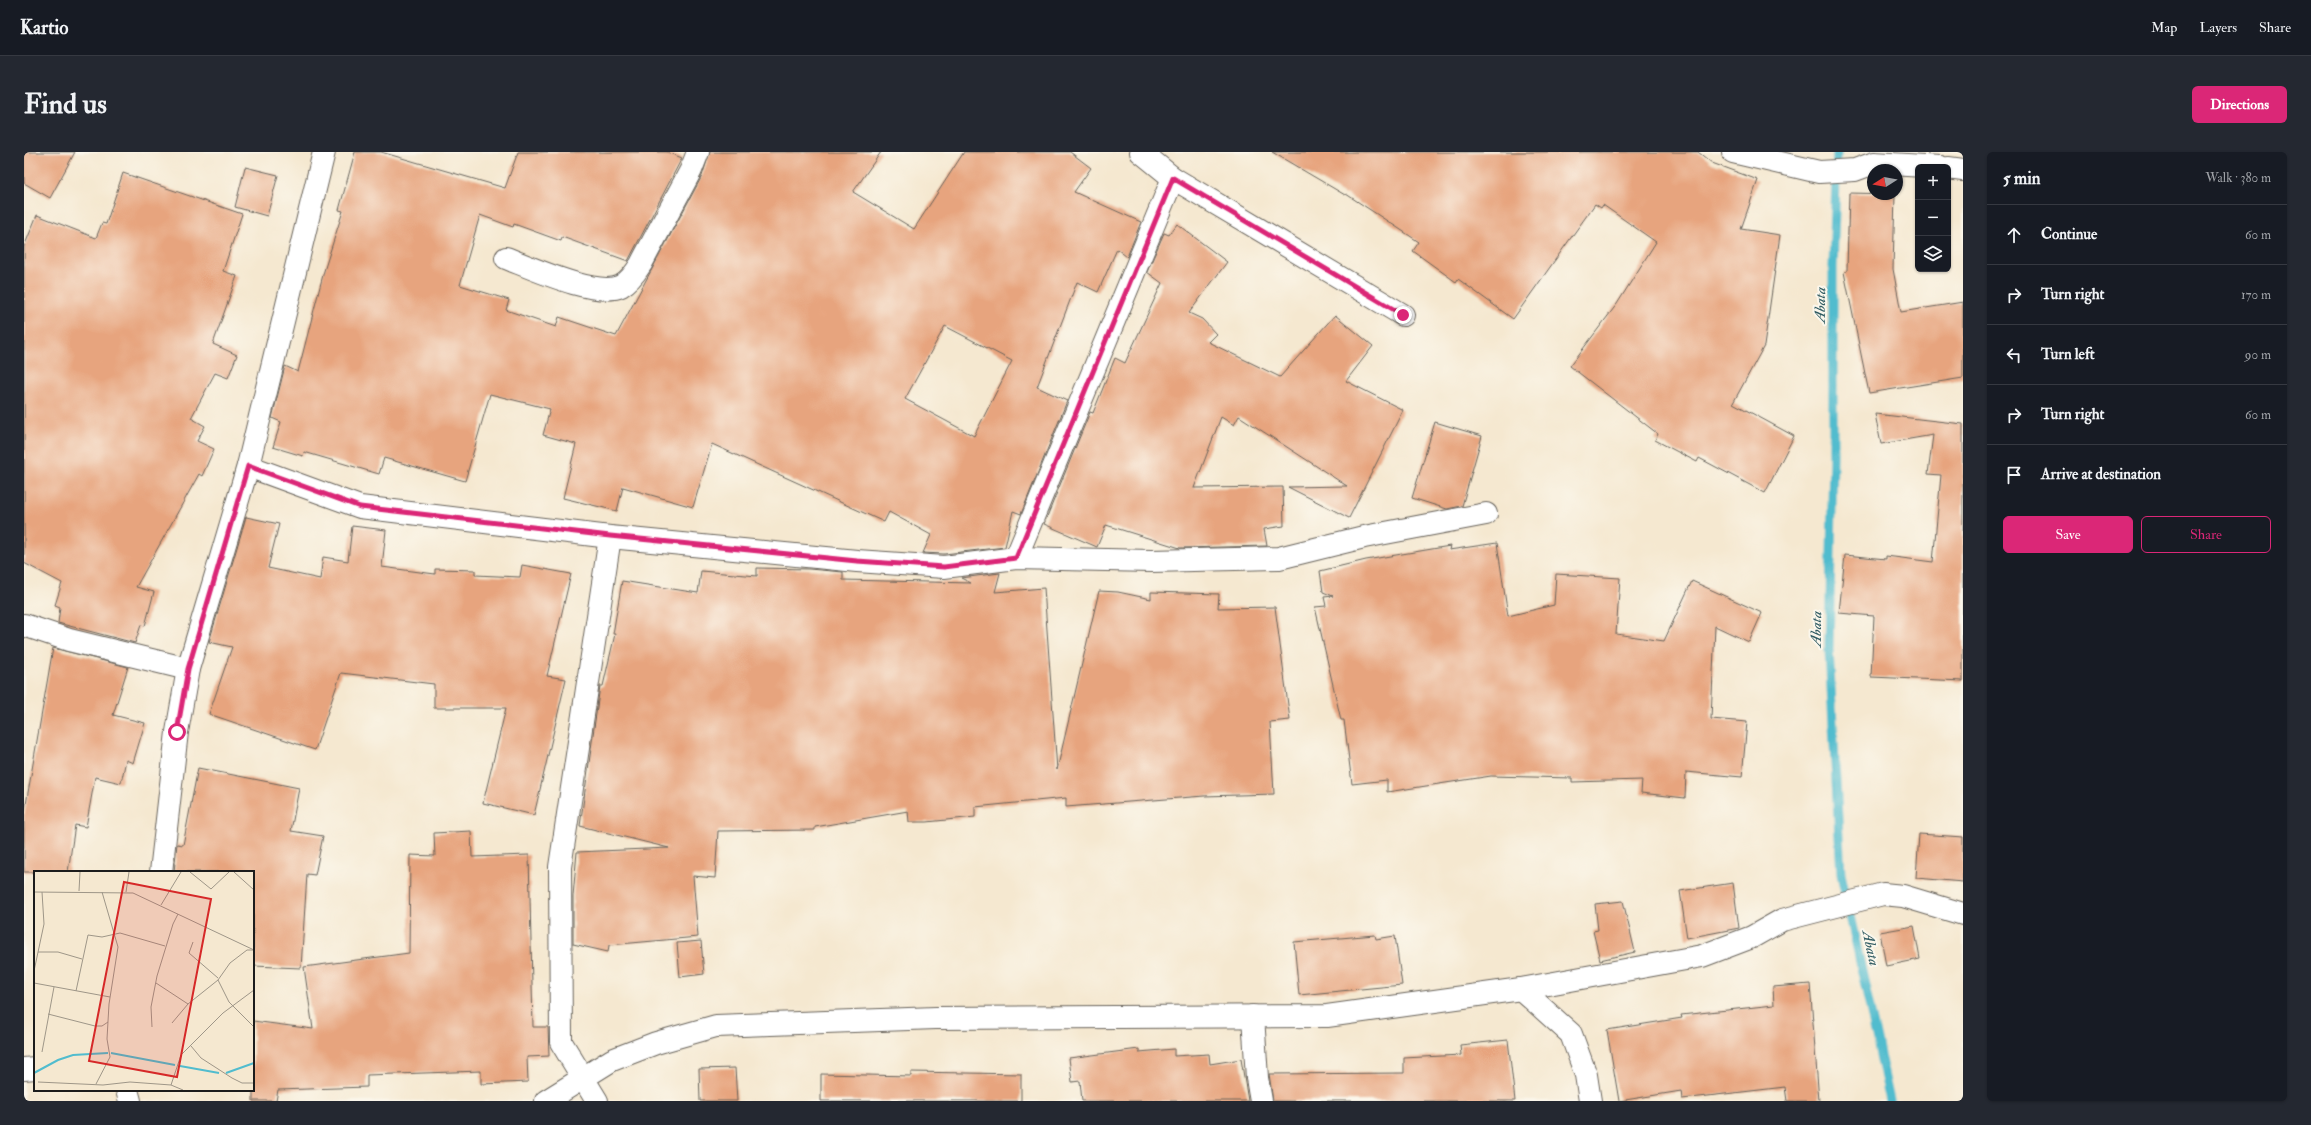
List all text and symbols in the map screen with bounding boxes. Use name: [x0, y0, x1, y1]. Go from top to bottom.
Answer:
text: Kartio: [20, 16, 68, 40]
text: Map: [2151, 19, 2177, 36]
text: Layers: [2199, 19, 2237, 36]
text: Share: [2259, 19, 2291, 36]
button: Directions: [2192, 86, 2287, 123]
text: Find us: [24, 87, 107, 122]
north arrow: [1867, 164, 1903, 200]
map controls: [1915, 164, 1951, 272]
button: +: [1915, 164, 1951, 200]
text: 5 min: [2003, 168, 2041, 189]
text: Walk · 380 m: [2205, 170, 2271, 186]
button: −: [1915, 200, 1951, 236]
icon: ahead: [2003, 224, 2025, 246]
text: Continue: [2041, 225, 2097, 244]
text: 60 m: [2245, 227, 2271, 243]
button: layers: [1915, 236, 1951, 272]
icon: right: [2003, 284, 2025, 306]
text: Turn right: [2041, 285, 2104, 304]
water label: Abata: [1811, 287, 1830, 325]
text: 170 m: [2241, 287, 2271, 303]
route end: [1394, 306, 1412, 324]
icon: left: [2003, 344, 2025, 366]
text: Turn left: [2041, 345, 2095, 364]
text: 90 m: [2245, 347, 2271, 363]
icon: right: [2003, 404, 2025, 426]
text: Turn right: [2041, 405, 2104, 424]
text: 60 m: [2245, 407, 2271, 423]
icon: arrive: [2003, 464, 2025, 486]
text: Arrive at destination: [2041, 465, 2161, 484]
button: Save: [2003, 516, 2133, 553]
button: Share: [2141, 516, 2271, 553]
water label: Abata: [1807, 611, 1826, 649]
route start: [168, 723, 186, 741]
inset map: [34, 871, 254, 1091]
water label: Abata: [1857, 927, 1884, 968]

